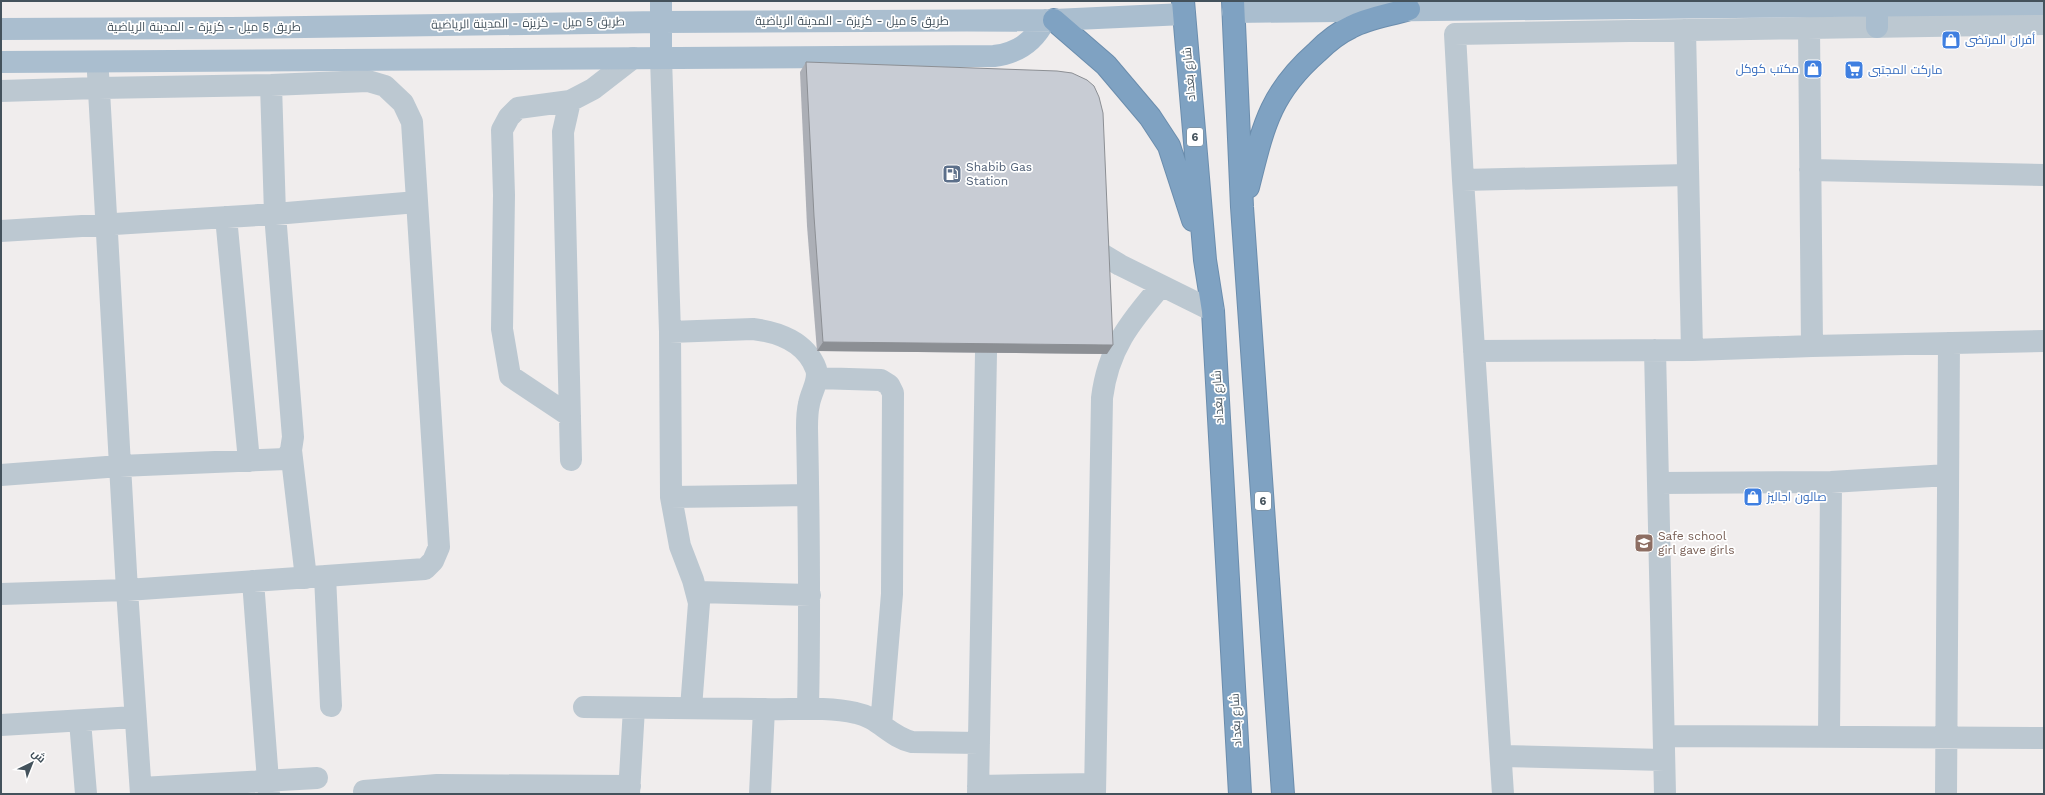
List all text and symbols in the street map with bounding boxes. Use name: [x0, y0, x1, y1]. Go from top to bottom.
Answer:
street label: طريق 5 ميل - كزيزة - المدينة الرياضية: [431, 14, 625, 32]
street label: طريق 5 ميل - كزيزة - المدينة الرياضية: [755, 14, 949, 28]
street label: طريق 5 ميل - كزيزة - المدينة الرياضية: [107, 20, 301, 34]
shop icon: أفران المرتضى: [1940, 29, 1962, 51]
place label: أفران المرتضى: [1965, 32, 2035, 47]
street label: شارع بغداد: [1180, 47, 1199, 101]
shop icon: مكتب كوكل: [1802, 58, 1824, 80]
supermarket icon: ماركت المجتبى: [1843, 59, 1865, 81]
place label: مكتب كوكل: [1736, 62, 1799, 76]
place label: ماركت المجتبى: [1868, 63, 1943, 77]
road number: 6: [1187, 128, 1203, 146]
place label: Shabib Gas Station: [966, 160, 1032, 188]
fuel station icon: Shabib Gas Station: [941, 163, 963, 185]
street label: شارع بغداد: [1210, 370, 1227, 424]
shop icon: صالون اجاليز: [1742, 486, 1764, 508]
place label: صالون اجاليز: [1766, 490, 1827, 504]
road number: 6: [1255, 492, 1271, 510]
place label: Safe school girl gave girls: [1658, 529, 1735, 557]
school or university icon: Safe school girl gave girls: [1633, 532, 1655, 554]
street label: شارع بغداد: [1228, 693, 1245, 747]
north arrow: [12, 743, 52, 783]
text: ش: [29, 746, 48, 766]

